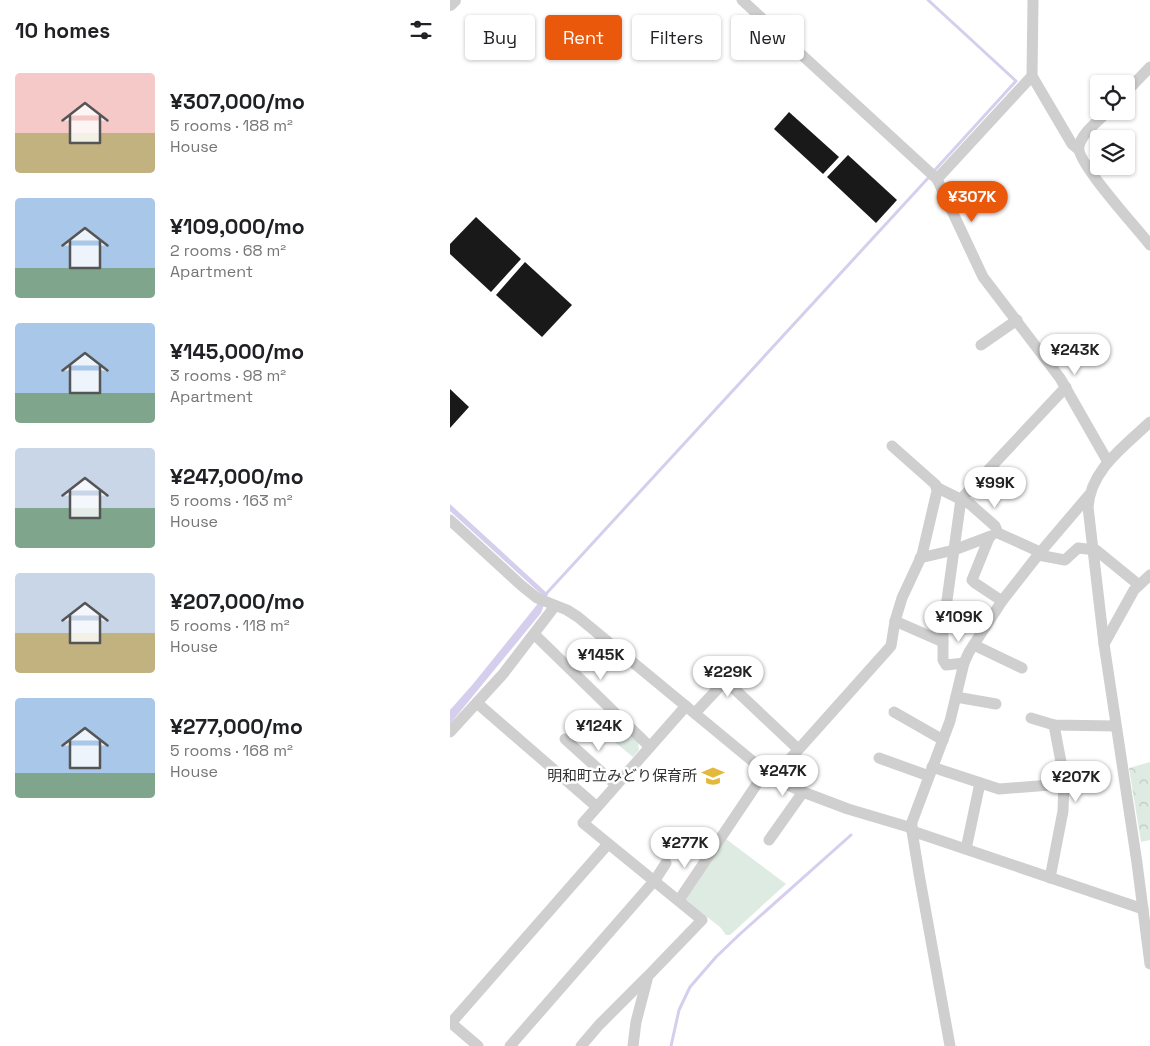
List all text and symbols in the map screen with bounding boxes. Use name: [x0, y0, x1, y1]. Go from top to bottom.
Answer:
chip: Buy: [465, 15, 535, 60]
chip: Rent: [545, 15, 622, 60]
chip: Filters: [632, 15, 721, 60]
chip: New: [731, 15, 804, 60]
icon: filters: [407, 16, 435, 44]
text: 10 homes: [15, 17, 110, 44]
map controls: [1090, 75, 1135, 175]
button: locate: [1090, 75, 1135, 120]
text: ¥307,000/mo: [170, 88, 305, 115]
icon: home: [55, 93, 115, 153]
text: 5 rooms · 188 m²: [170, 115, 293, 136]
button: layers: [1090, 130, 1135, 175]
text: House: [170, 136, 218, 157]
pin: ¥307K: [937, 180, 1007, 223]
text: ¥307K: [948, 186, 996, 207]
text: ¥109,000/mo: [170, 213, 305, 240]
icon: home: [55, 218, 115, 278]
text: 2 rooms · 68 m²: [170, 240, 286, 261]
text: Apartment: [170, 261, 253, 282]
pin: ¥243K: [1040, 334, 1110, 376]
text: ¥145,000/mo: [170, 338, 304, 365]
text: ¥243K: [1050, 339, 1100, 360]
icon: home: [55, 343, 115, 403]
text: 3 rooms · 98 m²: [170, 365, 286, 386]
text: Apartment: [170, 386, 253, 407]
text: ¥247,000/mo: [170, 463, 304, 490]
pin: ¥99K: [965, 466, 1025, 509]
icon: home: [55, 468, 115, 528]
text: ¥99K: [975, 472, 1015, 493]
text: 5 rooms · 163 m²: [170, 490, 293, 511]
text: House: [170, 511, 218, 532]
text: ¥207,000/mo: [170, 588, 305, 615]
icon: home: [55, 593, 115, 653]
pin: ¥109K: [924, 600, 994, 643]
text: ¥109K: [935, 606, 983, 627]
text: 5 rooms · 118 m²: [170, 615, 290, 636]
text: House: [170, 636, 218, 657]
pin: ¥145K: [566, 638, 636, 681]
text: ¥145K: [578, 644, 624, 665]
pin: ¥229K: [693, 656, 763, 698]
text: ¥229K: [704, 661, 752, 682]
pin: ¥124K: [564, 710, 634, 752]
text: ¥277,000/mo: [170, 713, 303, 740]
text: ¥124K: [576, 715, 622, 736]
icon: home: [55, 718, 115, 778]
text: 5 rooms · 168 m²: [170, 740, 293, 761]
pin: ¥247K: [748, 754, 818, 797]
text: ¥247K: [759, 760, 807, 781]
pin: ¥207K: [1041, 760, 1111, 803]
text: House: [170, 761, 218, 782]
school or university icon: 明和町立みどり保育所: [700, 763, 726, 789]
place label: 明和町立みどり保育所: [547, 766, 697, 785]
text: ¥207K: [1052, 766, 1100, 787]
pin: ¥277K: [650, 826, 720, 869]
text: ¥277K: [661, 832, 709, 853]

